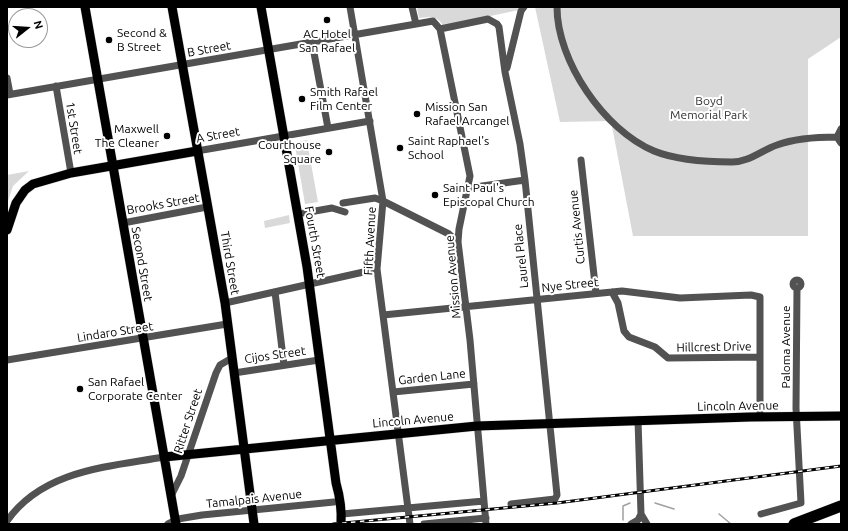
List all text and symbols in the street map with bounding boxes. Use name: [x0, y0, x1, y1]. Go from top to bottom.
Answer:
north arrow: [8, 8, 48, 48]
marker: AC Hotel San Rafael: [322, 15, 332, 25]
text: N: [32, 19, 45, 30]
place label: Second & B Street: [117, 26, 167, 54]
place label: AC Hotel San Rafael: [299, 27, 355, 55]
marker: Second & B Street: [104, 35, 114, 45]
street label: B Street: [186, 38, 232, 60]
place label: Smith Rafael Film Center: [310, 85, 378, 113]
marker: Smith Rafael Film Center: [297, 94, 307, 104]
park label: Boyd Memorial Park: [670, 94, 748, 122]
place label: Mission San Rafael Arcangel: [425, 100, 509, 128]
street label: 1st Street: [63, 101, 85, 155]
marker: Mission San Rafael Arcangel: [412, 109, 422, 119]
place label: Maxwell The Cleaner: [95, 122, 159, 150]
street label: A Street: [195, 124, 241, 146]
marker: Maxwell The Cleaner: [162, 131, 172, 141]
place label: Saint Raphael's School: [408, 134, 489, 162]
place label: Courthouse Square: [258, 138, 321, 166]
marker: Saint Raphael's School: [395, 143, 405, 153]
marker: Courthouse Square: [324, 147, 334, 157]
place label: Saint Paul's Episcopal Church: [443, 181, 535, 209]
street label: Curtis Avenue: [566, 189, 588, 265]
marker: Saint Paul's Episcopal Church: [430, 190, 440, 200]
street label: Brooks Street: [125, 191, 201, 217]
street label: Fourth Street: [302, 205, 328, 279]
street label: Fifth Avenue: [361, 206, 379, 276]
street label: Laurel Place: [510, 223, 532, 289]
street label: Second Street: [128, 226, 156, 302]
street label: Third Street: [217, 230, 243, 296]
street label: Mission Avenue: [442, 235, 464, 319]
street label: Nye Street: [541, 275, 599, 295]
street label: Paloma Avenue: [779, 305, 793, 389]
street label: Lindaro Street: [76, 319, 154, 345]
street label: Hillcrest Drive: [676, 339, 752, 355]
street label: Cijos Street: [243, 344, 307, 366]
street label: Garden Lane: [398, 366, 466, 388]
place label: San Rafael Corporate Center: [88, 375, 182, 403]
marker: San Rafael Corporate Center: [75, 384, 85, 394]
street label: Ritter Street: [171, 387, 205, 455]
street label: Lincoln Avenue: [697, 398, 779, 414]
street label: Lincoln Avenue: [372, 409, 454, 431]
street label: Tamalpais Avenue: [205, 487, 303, 511]

